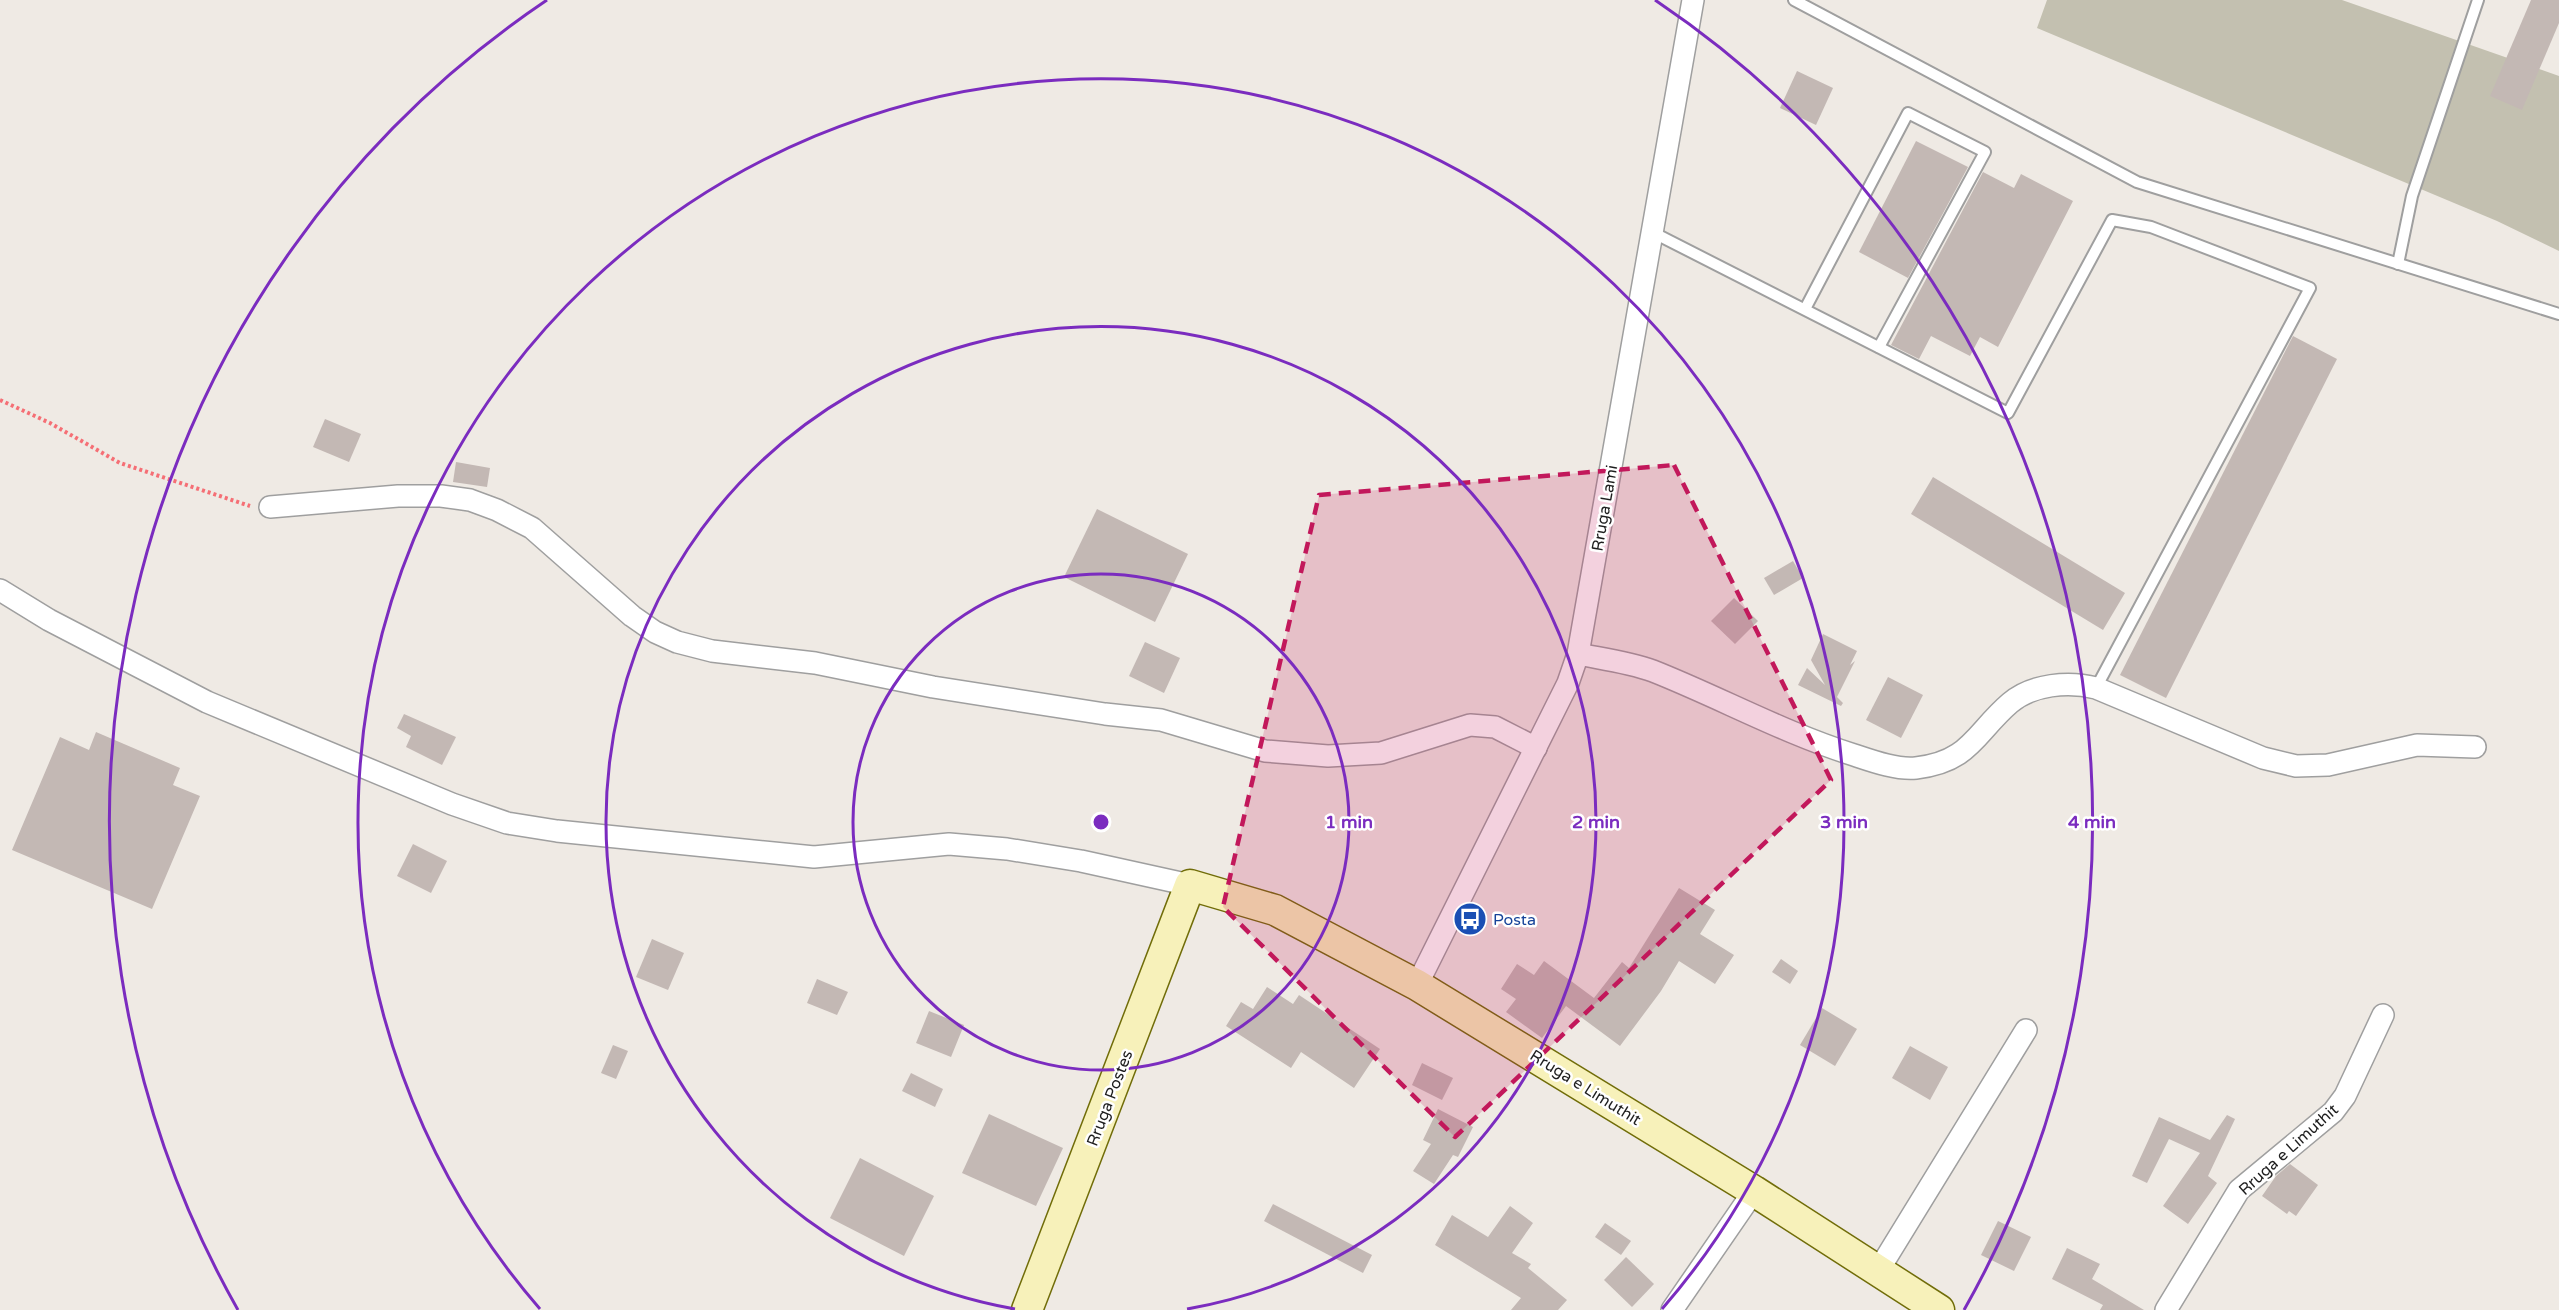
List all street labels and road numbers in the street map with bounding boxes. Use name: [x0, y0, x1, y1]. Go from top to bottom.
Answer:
street label: Rruga Lami: [1588, 463, 1622, 553]
street label: Rruga e Limuthit: [1526, 1046, 1645, 1130]
street label: Rruga Postes: [1082, 1048, 1137, 1149]
street label: Rruga e Limuthit: [2235, 1100, 2343, 1200]

